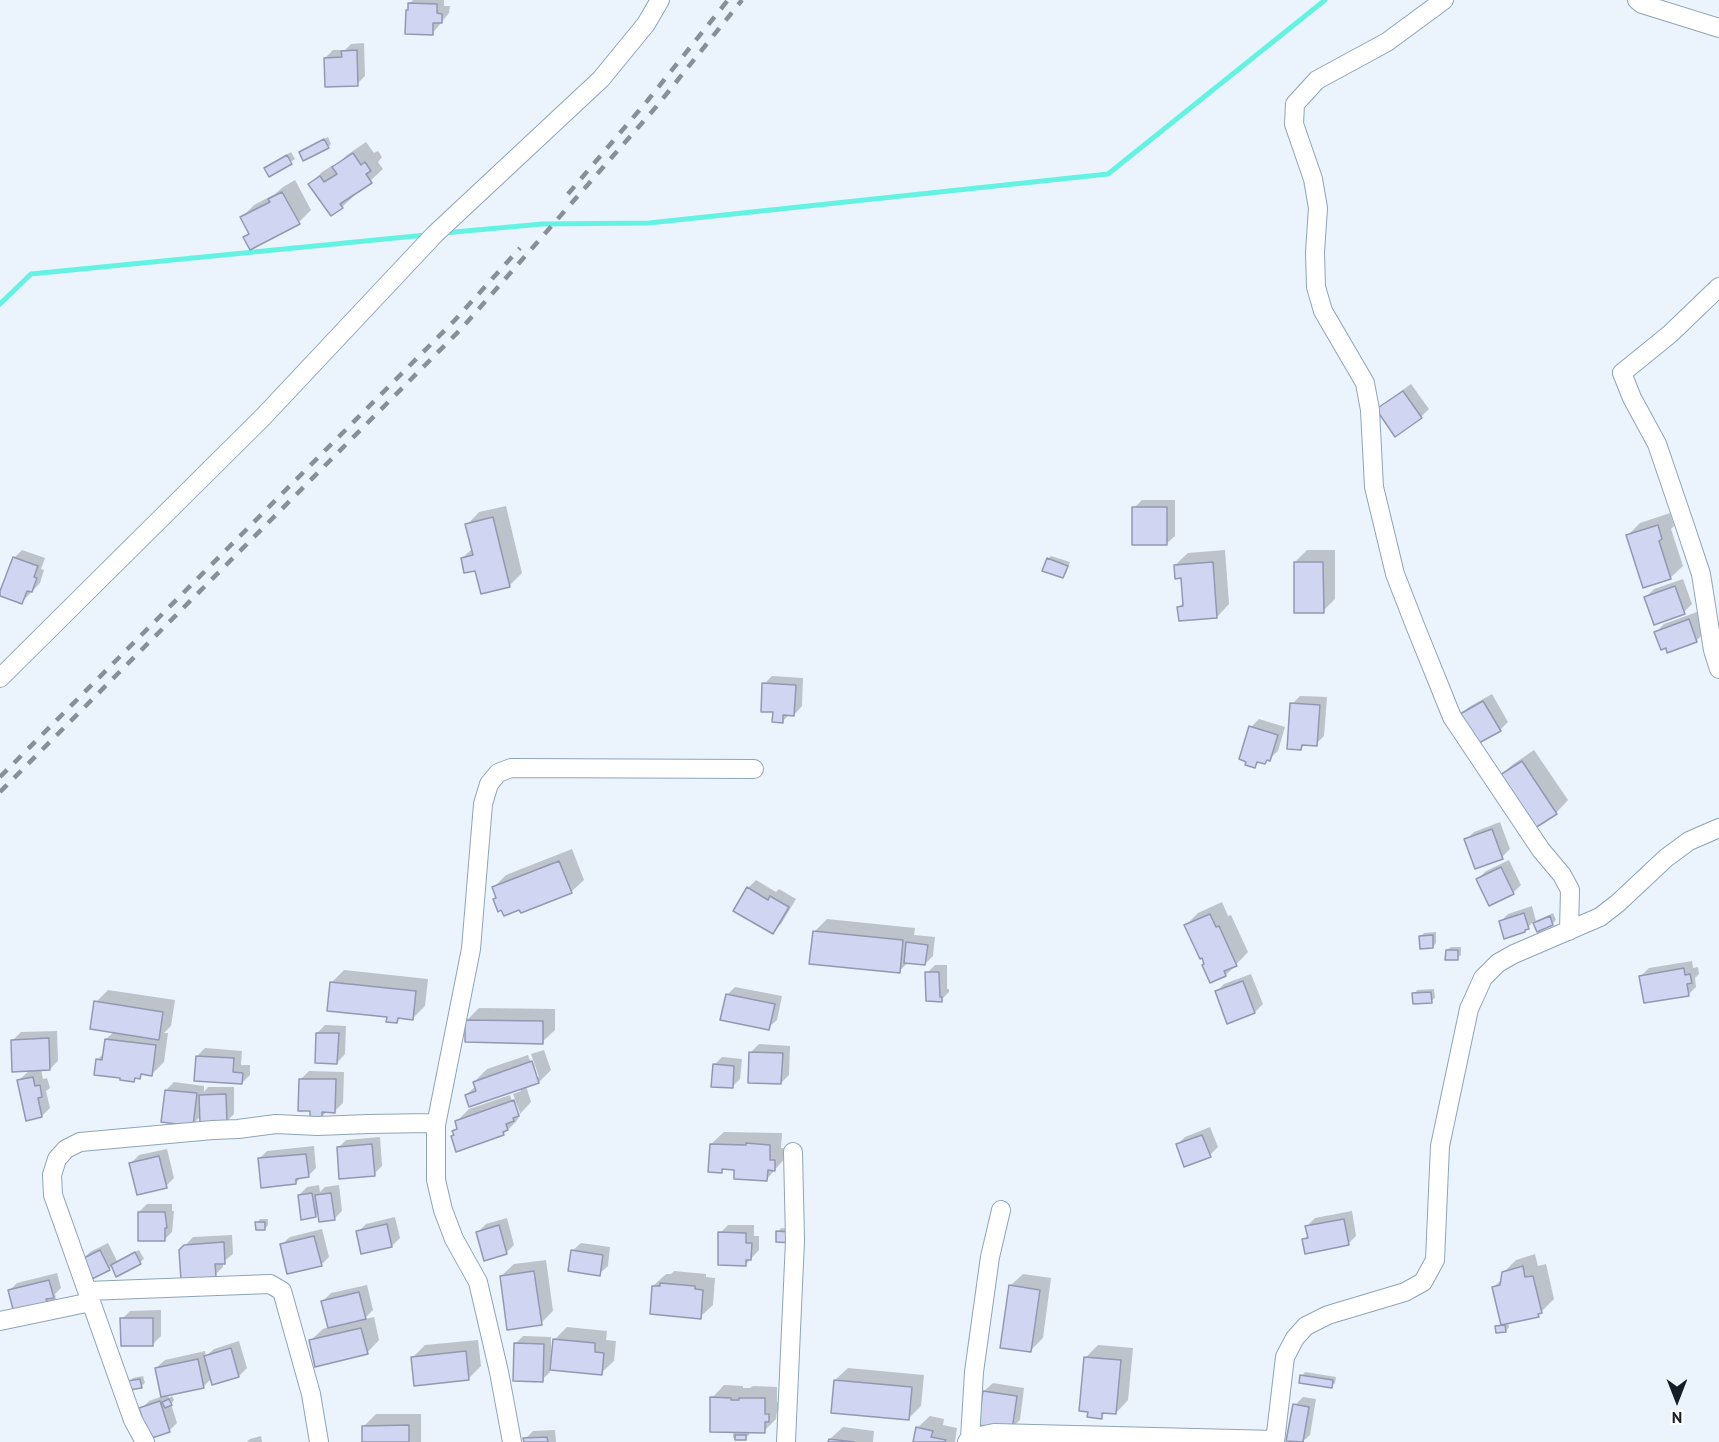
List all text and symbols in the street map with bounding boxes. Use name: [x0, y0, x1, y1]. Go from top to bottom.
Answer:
north arrow: [1647, 1370, 1707, 1430]
text: N: [1672, 1408, 1682, 1428]

